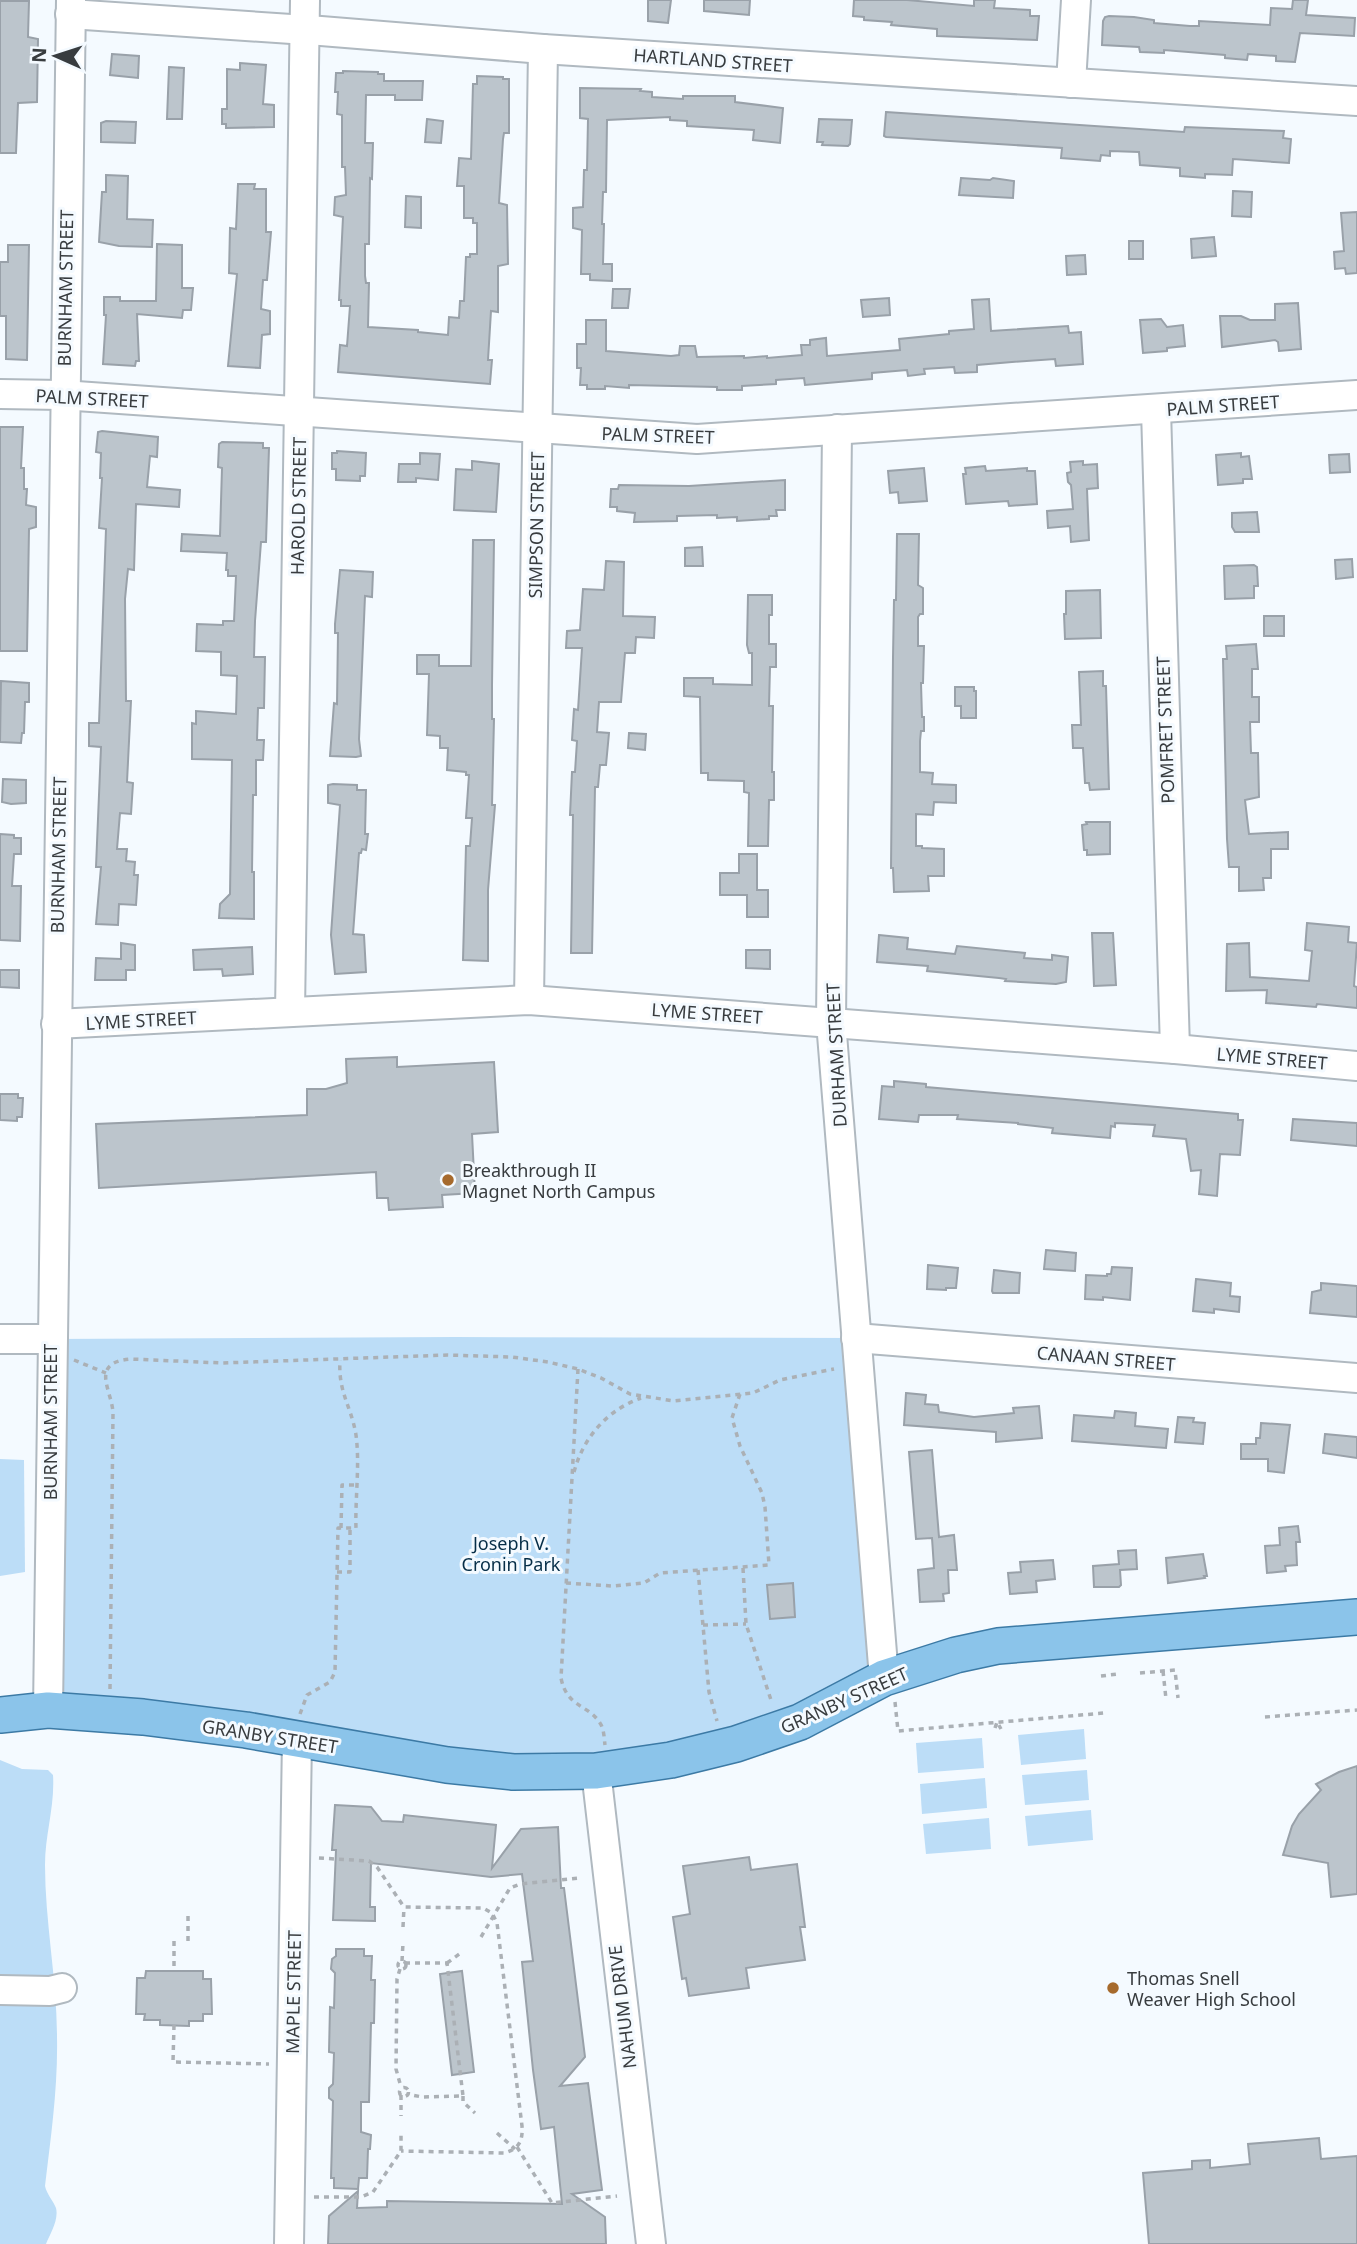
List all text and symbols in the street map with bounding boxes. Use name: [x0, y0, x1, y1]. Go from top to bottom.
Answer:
north arrow: [21, 21, 91, 91]
street label: HARTLAND STREET: [633, 42, 793, 78]
text: N: [26, 47, 52, 64]
street label: BURNHAM STREET: [52, 209, 78, 367]
street label: PALM STREET: [35, 383, 149, 413]
street label: PALM STREET: [1166, 389, 1280, 421]
street label: PALM STREET: [601, 421, 715, 449]
street label: HAROLD STREET: [285, 437, 311, 575]
street label: SIMPSON STREET: [523, 451, 549, 599]
street label: POMFRET STREET: [1150, 656, 1180, 804]
street label: BURNHAM STREET: [45, 776, 71, 934]
street label: DURHAM STREET: [820, 982, 852, 1128]
street label: LYME STREET: [651, 997, 763, 1029]
street label: LYME STREET: [85, 1005, 197, 1035]
street label: LYME STREET: [1216, 1041, 1328, 1075]
place label: Breakthrough II Magnet North Campus: [462, 1158, 655, 1203]
marker: Breakthrough II Magnet North Campus: [440, 1172, 456, 1188]
street label: CANAAN STREET: [1036, 1340, 1176, 1376]
street label: BURNHAM STREET: [38, 1344, 62, 1500]
park label: Joseph V. Cronin Park: [462, 1531, 561, 1576]
street label: GRANBY STREET: [776, 1661, 912, 1739]
street label: GRANBY STREET: [200, 1713, 340, 1759]
street label: MAPLE STREET: [280, 1930, 306, 2054]
street label: NAHUM DRIVE: [603, 1944, 641, 2070]
place label: Thomas Snell Weaver High School: [1127, 1966, 1296, 2011]
marker: Thomas Snell Weaver High School: [1105, 1980, 1121, 1996]

